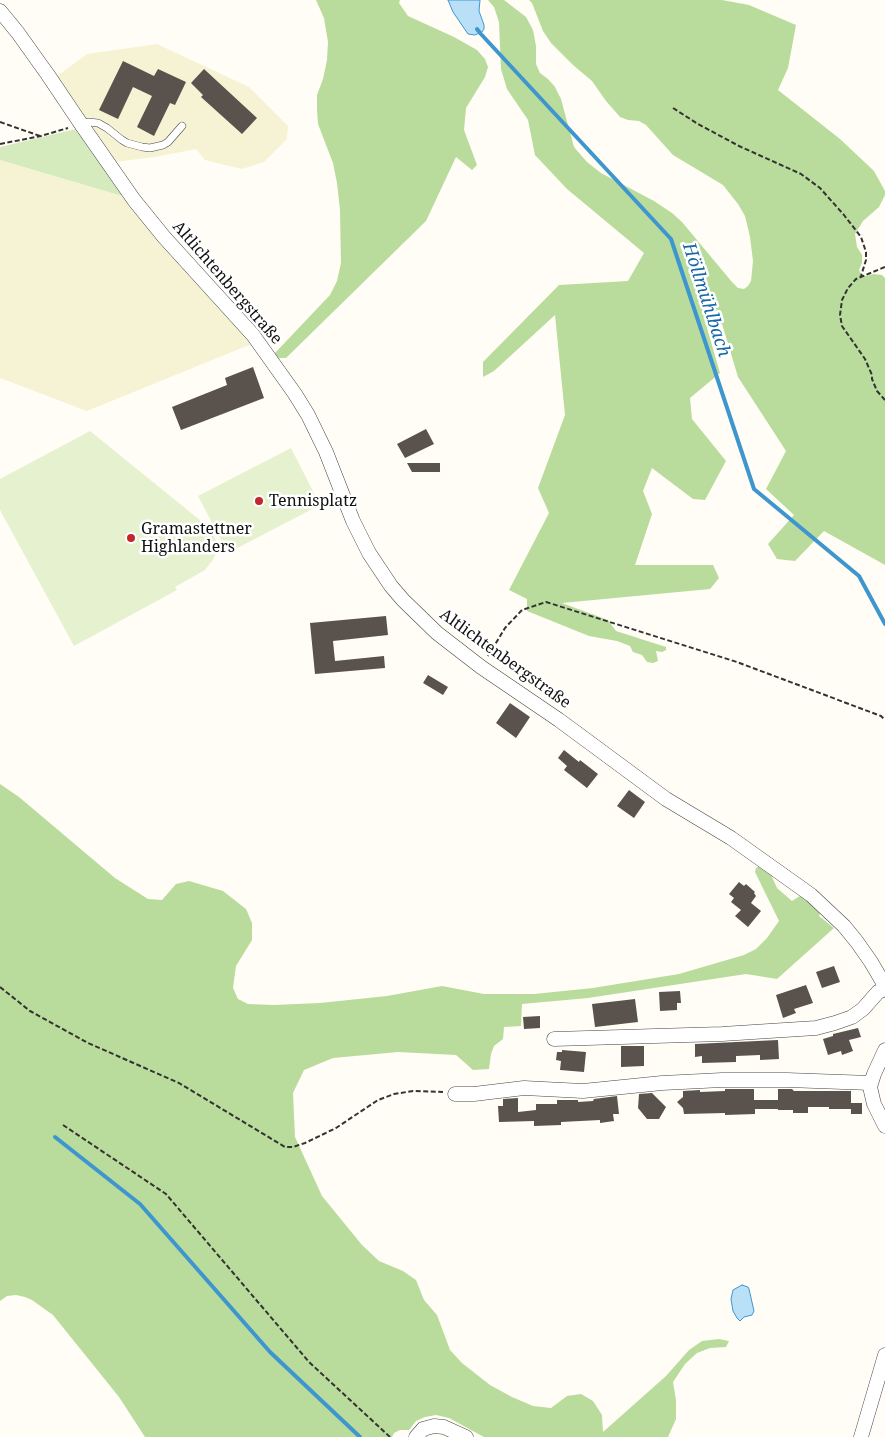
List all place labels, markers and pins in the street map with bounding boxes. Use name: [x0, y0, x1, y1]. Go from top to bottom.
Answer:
place label: Tennisplatz: [269, 491, 357, 511]
marker: Tennisplatz: [253, 495, 265, 507]
place label: Gramastettner Highlanders: [141, 519, 252, 557]
marker: Gramastettner Highlanders: [125, 532, 137, 544]

